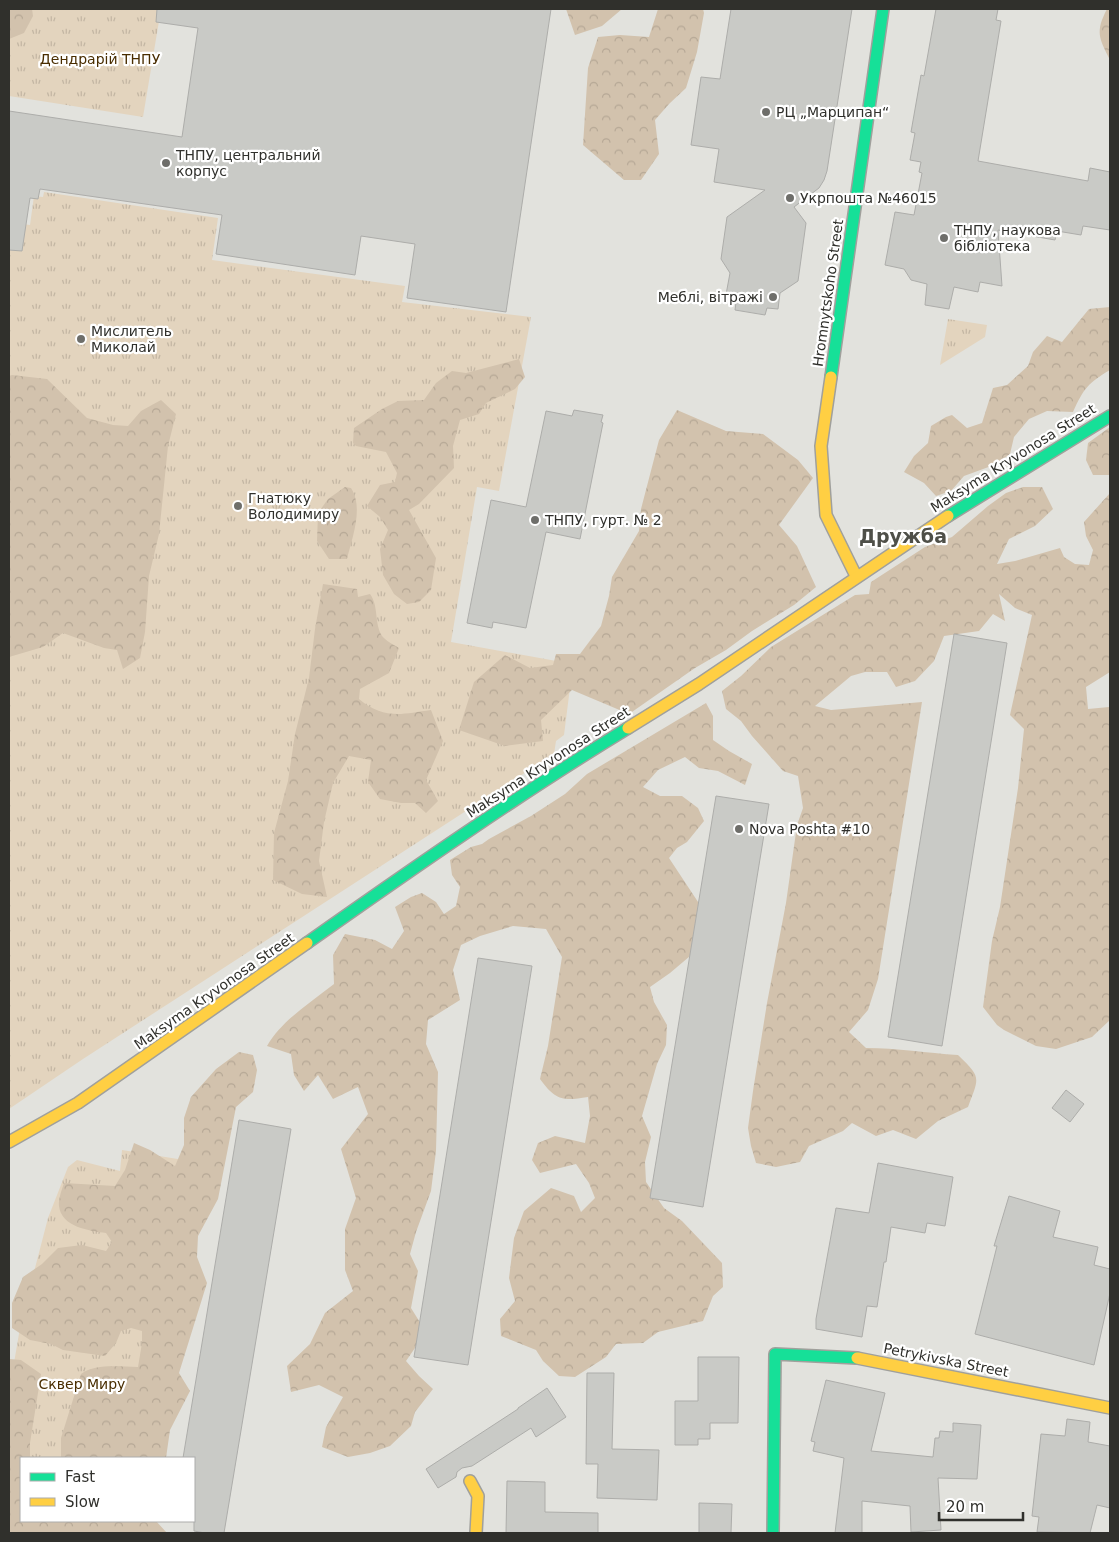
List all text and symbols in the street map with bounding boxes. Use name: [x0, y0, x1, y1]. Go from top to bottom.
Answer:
park label: Дендрарій ТНПУ: [40, 51, 161, 67]
place label: РЦ „Марципан“: [776, 104, 889, 120]
marker: РЦ „Марципан“: [760, 106, 772, 118]
place label: ТНПУ, центральний корпус: [175, 147, 321, 179]
marker: ТНПУ, центральний корпус: [160, 157, 172, 169]
place label: Укрпошта №46015: [800, 190, 937, 206]
marker: Укрпошта №46015: [784, 192, 796, 204]
street label: Hromnytskoho Street: [810, 218, 846, 368]
place label: ТНПУ, наукова бібліотека: [953, 222, 1061, 254]
marker: ТНПУ, наукова бібліотека: [938, 232, 950, 244]
place label: Меблі, вітражі: [658, 289, 763, 305]
marker: Меблі, вітражі: [767, 291, 779, 303]
place label: Мислитель Миколай: [91, 323, 172, 355]
marker: Мислитель Миколай: [75, 333, 87, 345]
street label: Maksyma Kryvonosa Street: [928, 400, 1099, 515]
place label: Гнатюку Володимиру: [248, 490, 339, 522]
marker: Гнатюку Володимиру: [232, 500, 244, 512]
place label: ТНПУ, гурт. № 2: [544, 512, 662, 528]
marker: ТНПУ, гурт. № 2: [529, 514, 541, 526]
district label: Дружба: [859, 525, 947, 547]
street label: Maksyma Kryvonosa Street: [463, 703, 633, 821]
place label: Nova Poshta #10: [749, 821, 870, 837]
marker: Nova Poshta #10: [733, 823, 745, 835]
street label: Maksyma Kryvonosa Street: [131, 929, 297, 1052]
street label: Petrykivska Street: [882, 1340, 1010, 1380]
park label: Сквер Миру: [39, 1376, 125, 1392]
legend: [20, 1457, 195, 1522]
text: Fast: [65, 1468, 95, 1486]
scale bar: [939, 1490, 1023, 1522]
text: Slow: [65, 1493, 100, 1511]
text: 20 m: [946, 1498, 984, 1516]

